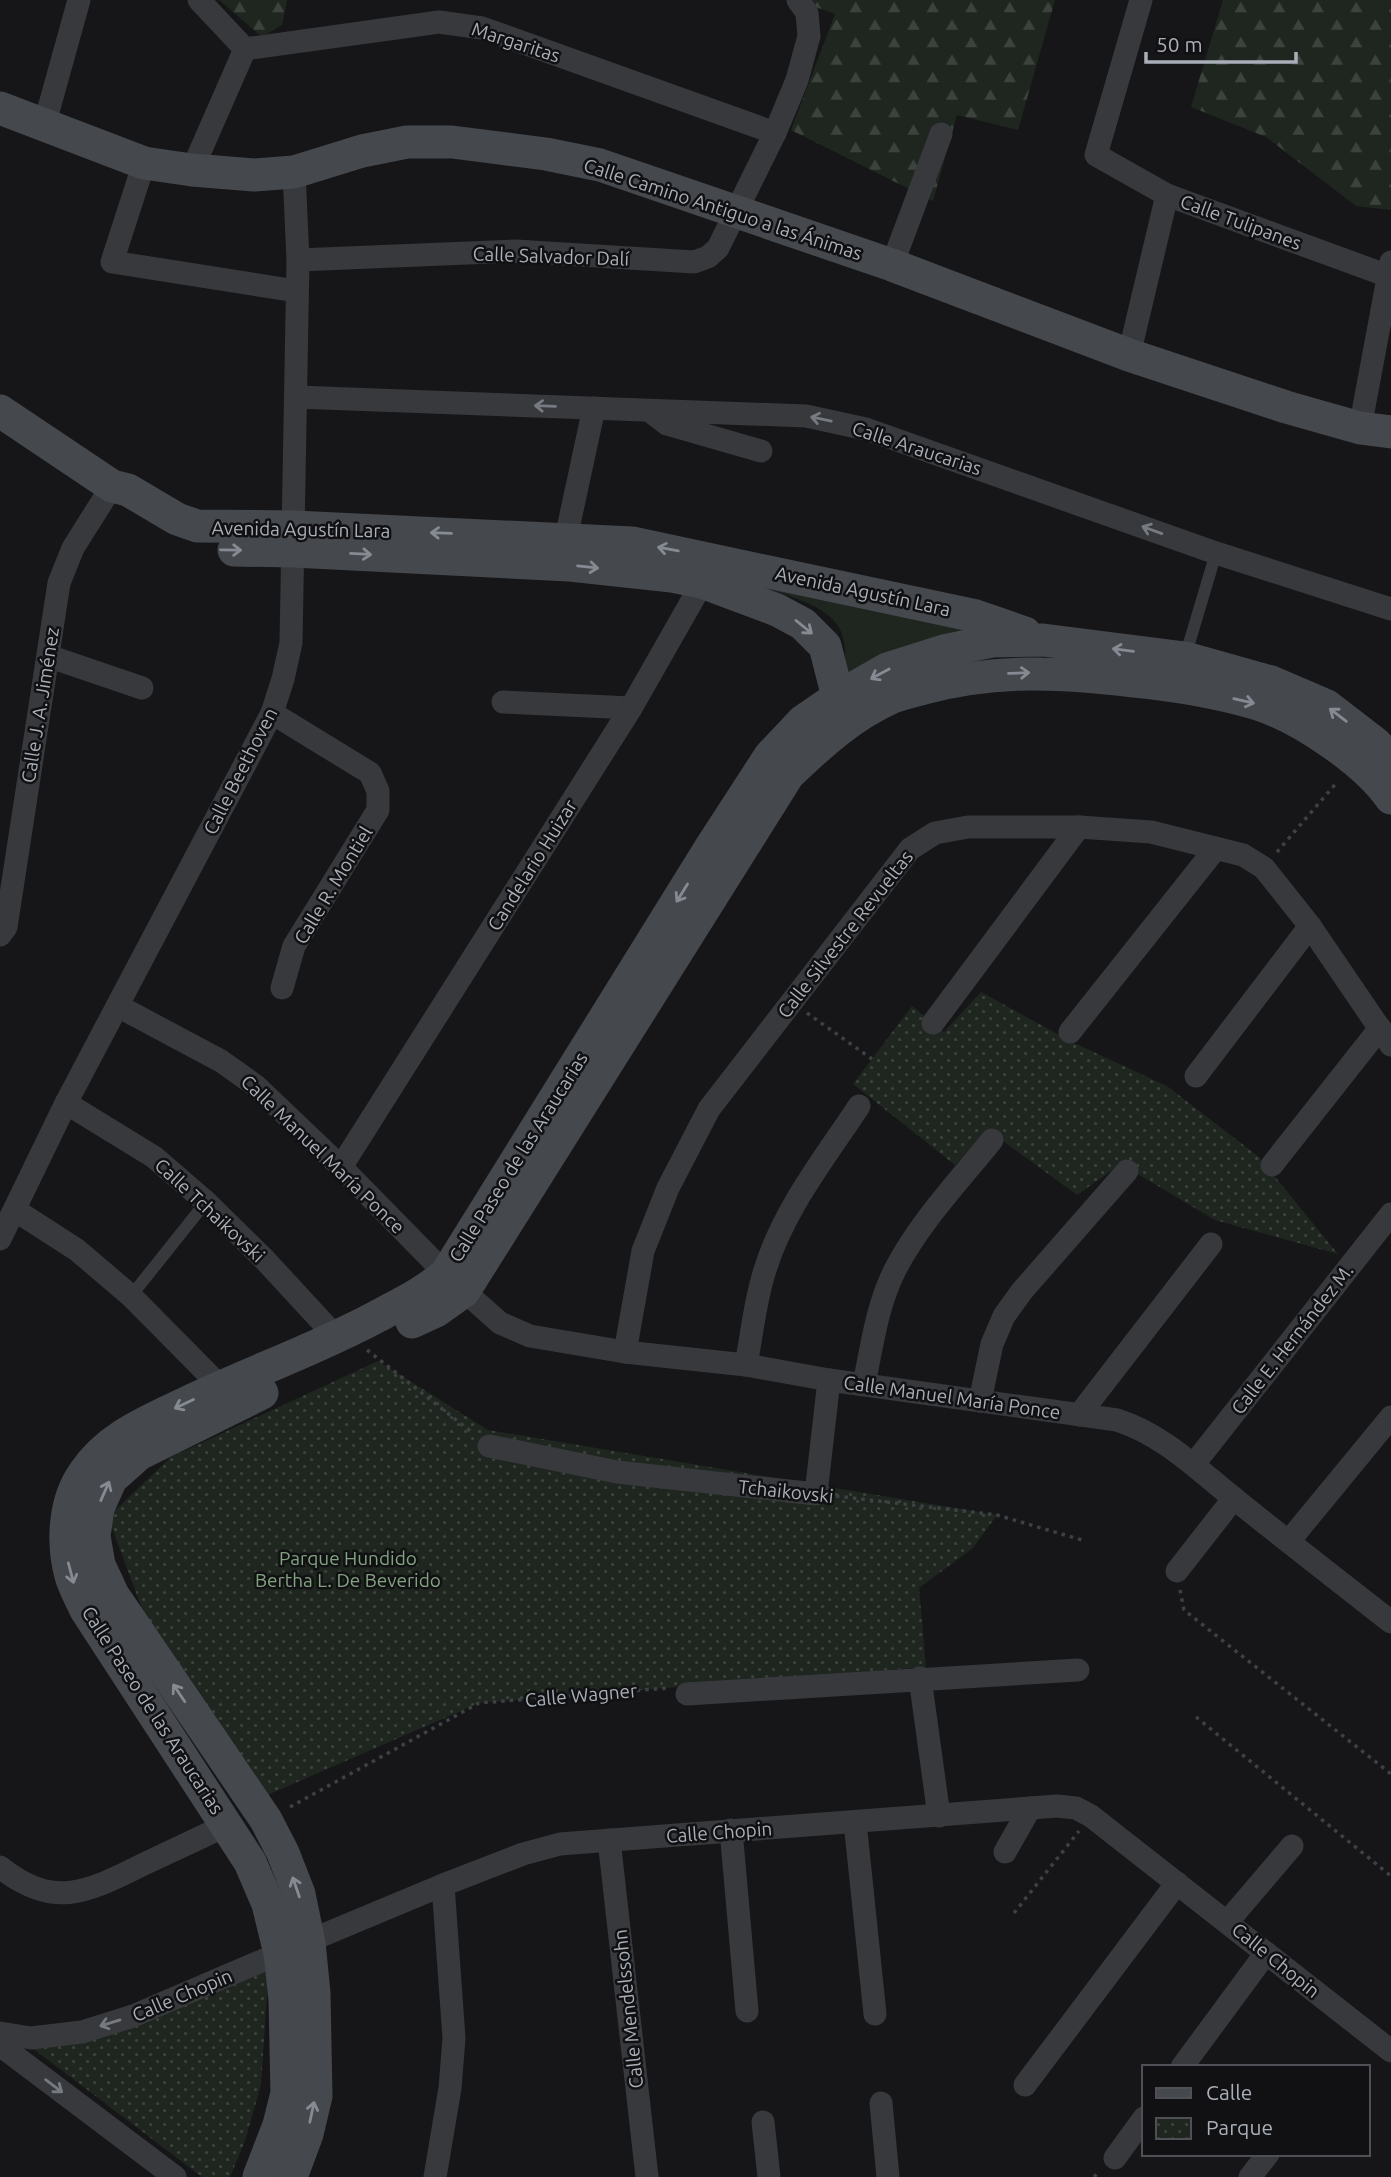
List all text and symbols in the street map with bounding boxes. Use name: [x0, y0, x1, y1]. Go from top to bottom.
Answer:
street label: Margaritas: [469, 17, 563, 67]
scale bar: [1146, 21, 1296, 65]
text: 50 m: [1156, 32, 1203, 56]
street label: Calle Camino Antiguo a las Ánimas: [581, 154, 865, 264]
street label: Calle Tulipanes: [1177, 190, 1305, 254]
street label: Calle Salvador Dalí: [472, 242, 630, 270]
one-way arrow: [533, 399, 556, 413]
one-way arrow: [810, 412, 832, 425]
street label: Calle Araucarias: [850, 417, 984, 479]
street label: Avenida Agustín Lara: [212, 516, 390, 542]
one-way arrow: [1142, 523, 1163, 536]
one-way arrow: [430, 527, 453, 540]
one-way arrow: [657, 542, 680, 556]
one-way arrow: [219, 543, 242, 557]
one-way arrow: [349, 548, 372, 561]
one-way arrow: [576, 561, 599, 574]
street label: Avenida Agustín Lara: [773, 562, 953, 620]
one-way arrow: [795, 619, 813, 634]
street label: Calle J. A. Jiménez: [17, 625, 63, 784]
one-way arrow: [1112, 643, 1135, 656]
one-way arrow: [870, 667, 890, 681]
one-way arrow: [1008, 667, 1031, 680]
one-way arrow: [1232, 695, 1255, 708]
street label: Calle Beethoven: [199, 704, 281, 838]
one-way arrow: [1330, 708, 1348, 723]
street label: Candelario Huizar: [483, 795, 581, 935]
street label: Calle R. Montiel: [289, 822, 377, 948]
street label: Calle Silvestre Revueltas: [773, 846, 917, 1022]
one-way arrow: [675, 883, 689, 903]
street label: Calle Paseo de las Araucarias: [444, 1048, 592, 1266]
street label: Calle Manuel María Ponce: [237, 1070, 409, 1238]
street label: Calle Tchaikovski: [151, 1154, 269, 1266]
street label: Calle E. Hernández M.: [1227, 1260, 1357, 1418]
street label: Calle Manuel María Ponce: [842, 1371, 1062, 1423]
one-way arrow: [174, 1398, 195, 1411]
street label: Tchaikovski: [737, 1475, 835, 1507]
one-way arrow: [99, 1481, 112, 1502]
park label: Parque Hundido Bertha L. De Beverido: [255, 1547, 441, 1591]
one-way arrow: [66, 1562, 79, 1584]
street label: Calle Paseo de las Araucarias: [78, 1602, 228, 1818]
street label: Calle Wagner: [524, 1679, 638, 1711]
one-way arrow: [172, 1684, 186, 1703]
street label: Calle Chopin: [665, 1817, 773, 1847]
one-way arrow: [289, 1876, 302, 1898]
street label: Calle Chopin: [1228, 1918, 1324, 2002]
street label: Calle Mendelssohn: [609, 1928, 647, 2090]
street label: Calle Chopin: [129, 1964, 235, 2026]
one-way arrow: [99, 2018, 121, 2031]
legend: [1142, 2065, 1370, 2156]
one-way arrow: [45, 2078, 64, 2093]
text: Calle: [1206, 2080, 1252, 2104]
one-way arrow: [306, 2101, 319, 2124]
text: Parque: [1206, 2115, 1273, 2139]

